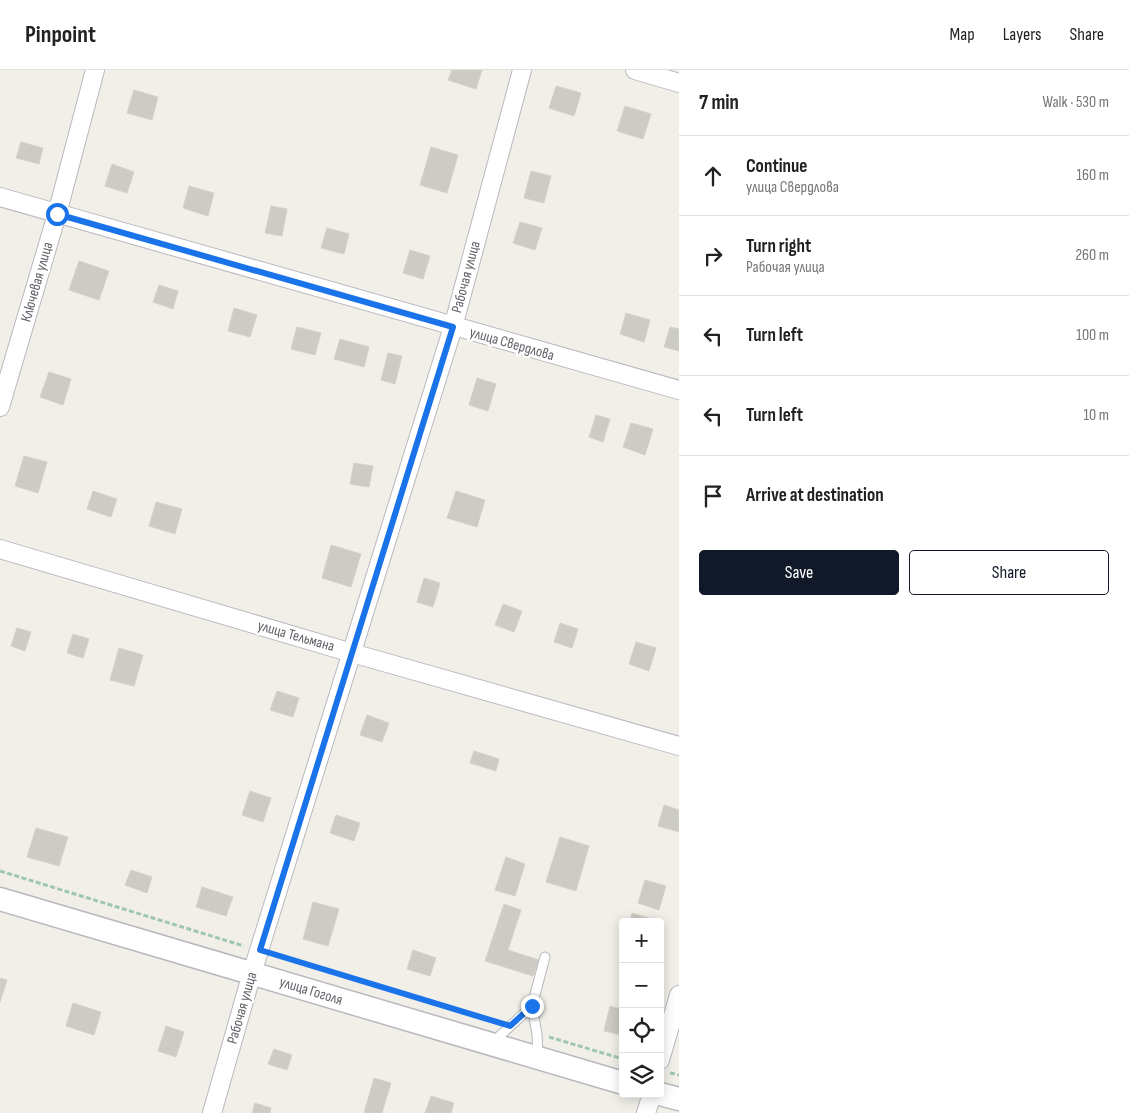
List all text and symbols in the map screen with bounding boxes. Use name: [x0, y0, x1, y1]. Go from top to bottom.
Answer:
text: Pinpoint: [25, 20, 96, 49]
text: Map: [950, 24, 975, 45]
text: Layers: [1003, 24, 1042, 45]
text: Share: [1070, 24, 1104, 45]
text: 7 min: [699, 90, 739, 115]
text: Walk · 530 m: [1042, 93, 1109, 112]
text: Continue: [746, 155, 807, 178]
icon: ahead: [699, 162, 727, 190]
text: 160 m: [1076, 166, 1109, 185]
text: улица Свердлова: [746, 178, 839, 197]
route start: [46, 203, 69, 226]
text: Turn right: [746, 235, 811, 258]
street label: Рабочая улица: [447, 239, 485, 315]
street label: Ключевая улица: [17, 240, 58, 324]
icon: right: [699, 242, 727, 270]
text: 260 m: [1075, 246, 1109, 265]
text: Рабочая улица: [746, 258, 825, 277]
icon: left: [699, 322, 727, 350]
street label: улица Свердлова: [467, 323, 557, 365]
text: Turn left: [746, 324, 803, 347]
text: 100 m: [1076, 326, 1109, 345]
icon: left: [699, 402, 727, 430]
text: Turn left: [746, 404, 803, 427]
text: 10 m: [1083, 406, 1109, 425]
icon: arrive: [699, 482, 727, 510]
text: Arrive at destination: [746, 484, 884, 507]
button: Save: [699, 550, 899, 595]
button: Share: [909, 550, 1109, 595]
street label: улица Тельмана: [255, 616, 337, 656]
map controls: [619, 918, 664, 1098]
button: +: [619, 918, 664, 963]
button: −: [619, 963, 664, 1008]
street label: Рабочая улица: [223, 970, 261, 1046]
street label: улица Гоголя: [277, 972, 345, 1010]
route end: [521, 995, 544, 1018]
button: locate: [619, 1008, 664, 1053]
button: layers: [619, 1053, 664, 1098]

